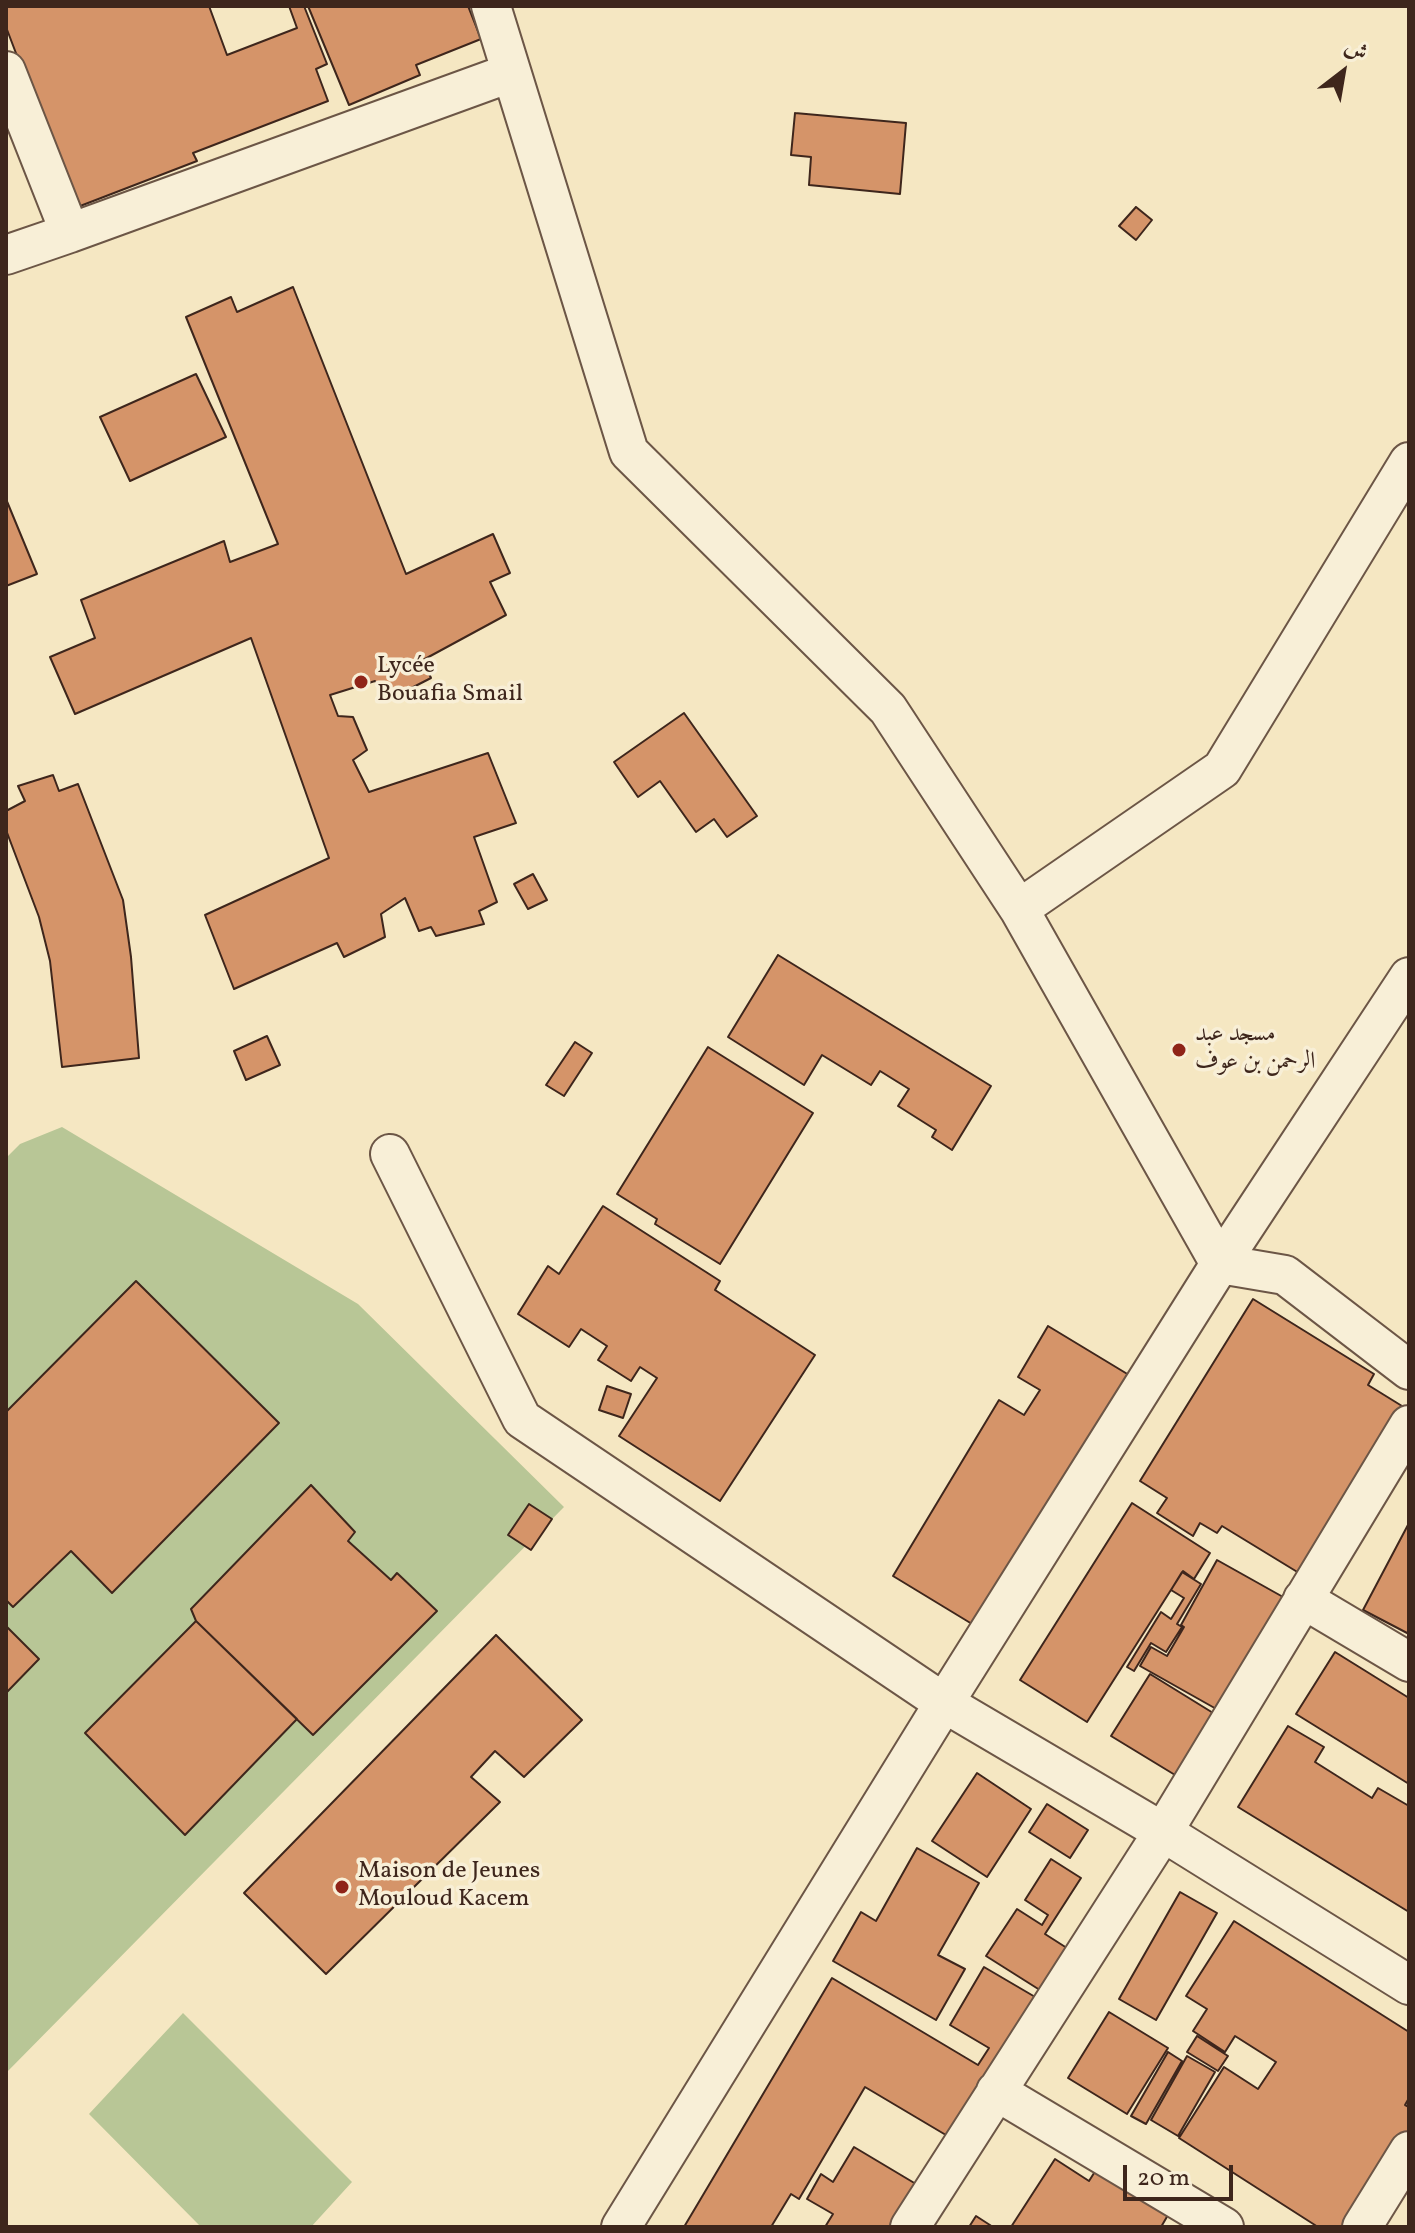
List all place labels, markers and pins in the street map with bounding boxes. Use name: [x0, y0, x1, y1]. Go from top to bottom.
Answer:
place label: Lycée Bouafia Smail: [377, 654, 523, 710]
marker: Lycée Bouafia Smail: [352, 673, 370, 691]
place label: مسجد عبد الرحمن بن عوف: [1195, 1022, 1316, 1078]
marker: مسجد عبد الرحمن بن عوف: [1170, 1041, 1188, 1059]
place label: Maison de Jeunes Mouloud Kacem: [358, 1859, 540, 1915]
marker: Maison de Jeunes Mouloud Kacem: [333, 1878, 351, 1896]

